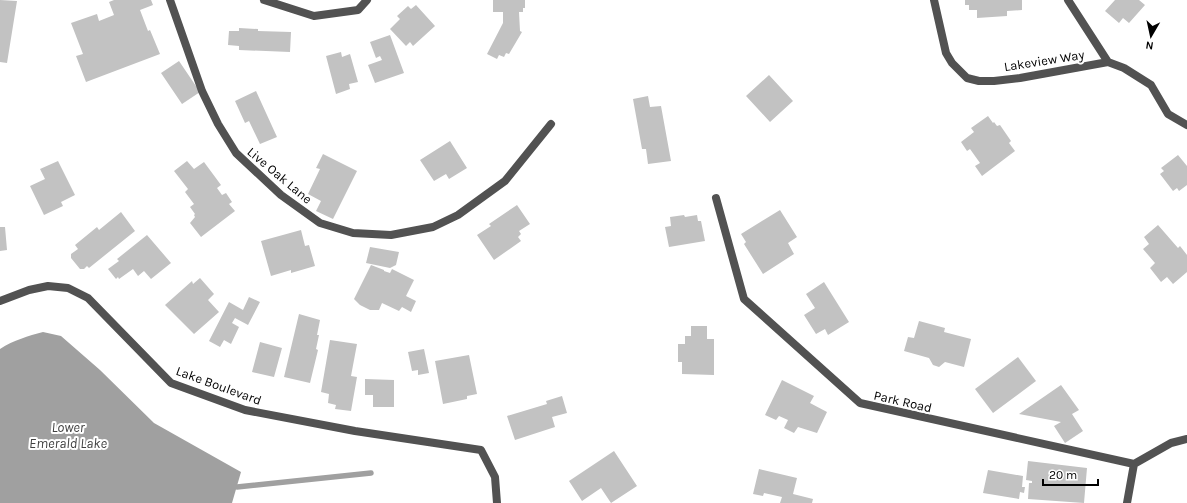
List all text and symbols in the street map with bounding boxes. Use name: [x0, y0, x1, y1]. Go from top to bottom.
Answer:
north arrow: [1131, 16, 1171, 56]
text: N: [1145, 38, 1154, 52]
street label: Lakeview Way: [1003, 47, 1085, 74]
street label: Live Oak Lane: [244, 144, 315, 207]
street label: Lake Boulevard: [174, 363, 264, 408]
street label: Park Road: [872, 387, 934, 415]
water label: Lower Emerald Lake: [29, 419, 107, 452]
scale bar: [1043, 461, 1098, 487]
text: 20 m: [1049, 468, 1077, 482]

